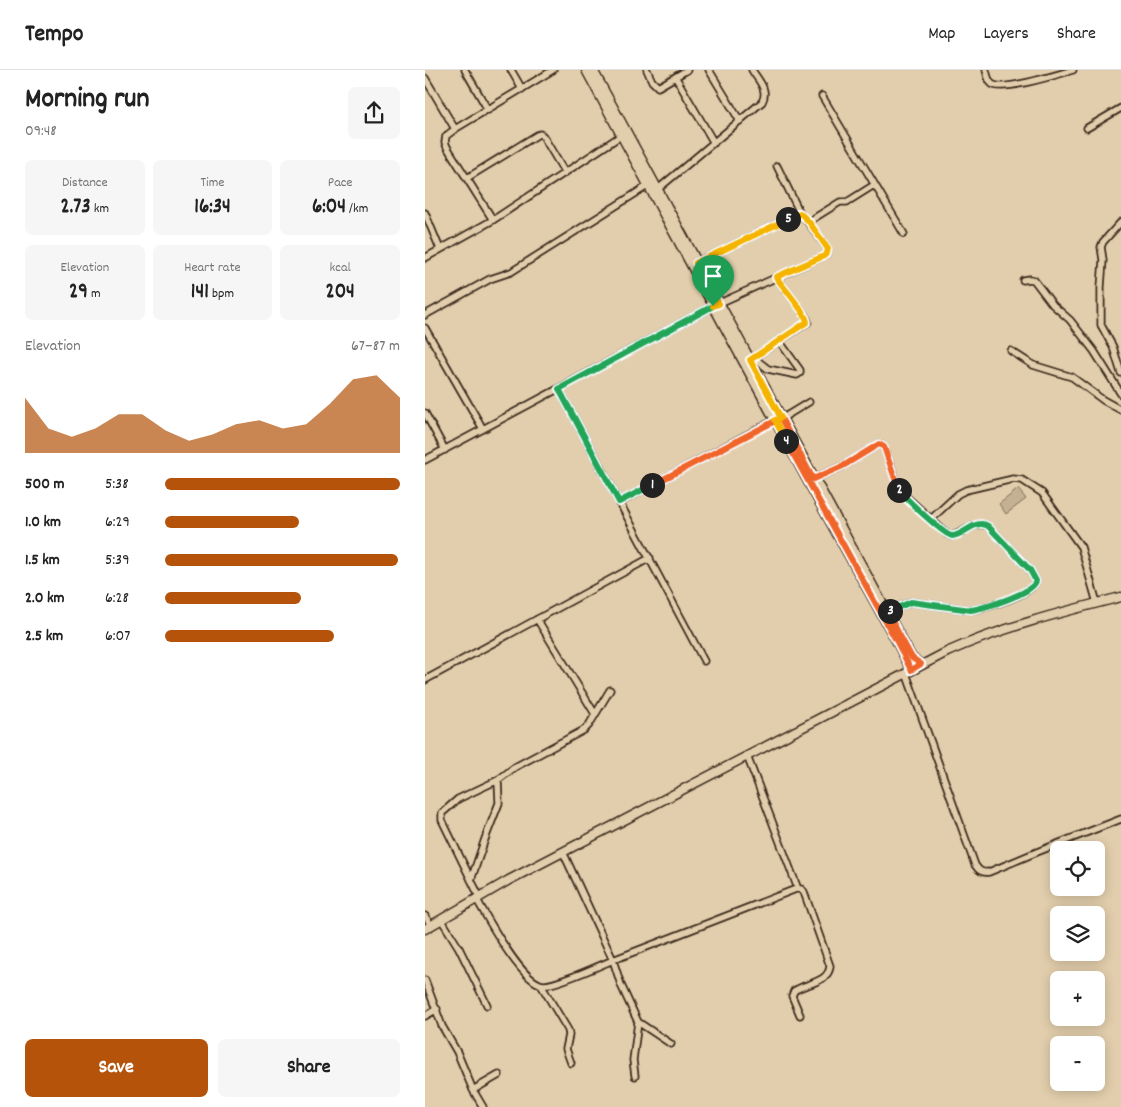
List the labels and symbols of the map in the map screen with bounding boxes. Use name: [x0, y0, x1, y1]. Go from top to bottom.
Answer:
pin: 5: [775, 206, 801, 232]
pin: [692, 255, 734, 306]
pin: 4: [773, 428, 799, 454]
pin: 1: [639, 472, 665, 498]
pin: 2: [887, 478, 911, 502]
pin: 3: [877, 598, 903, 624]

